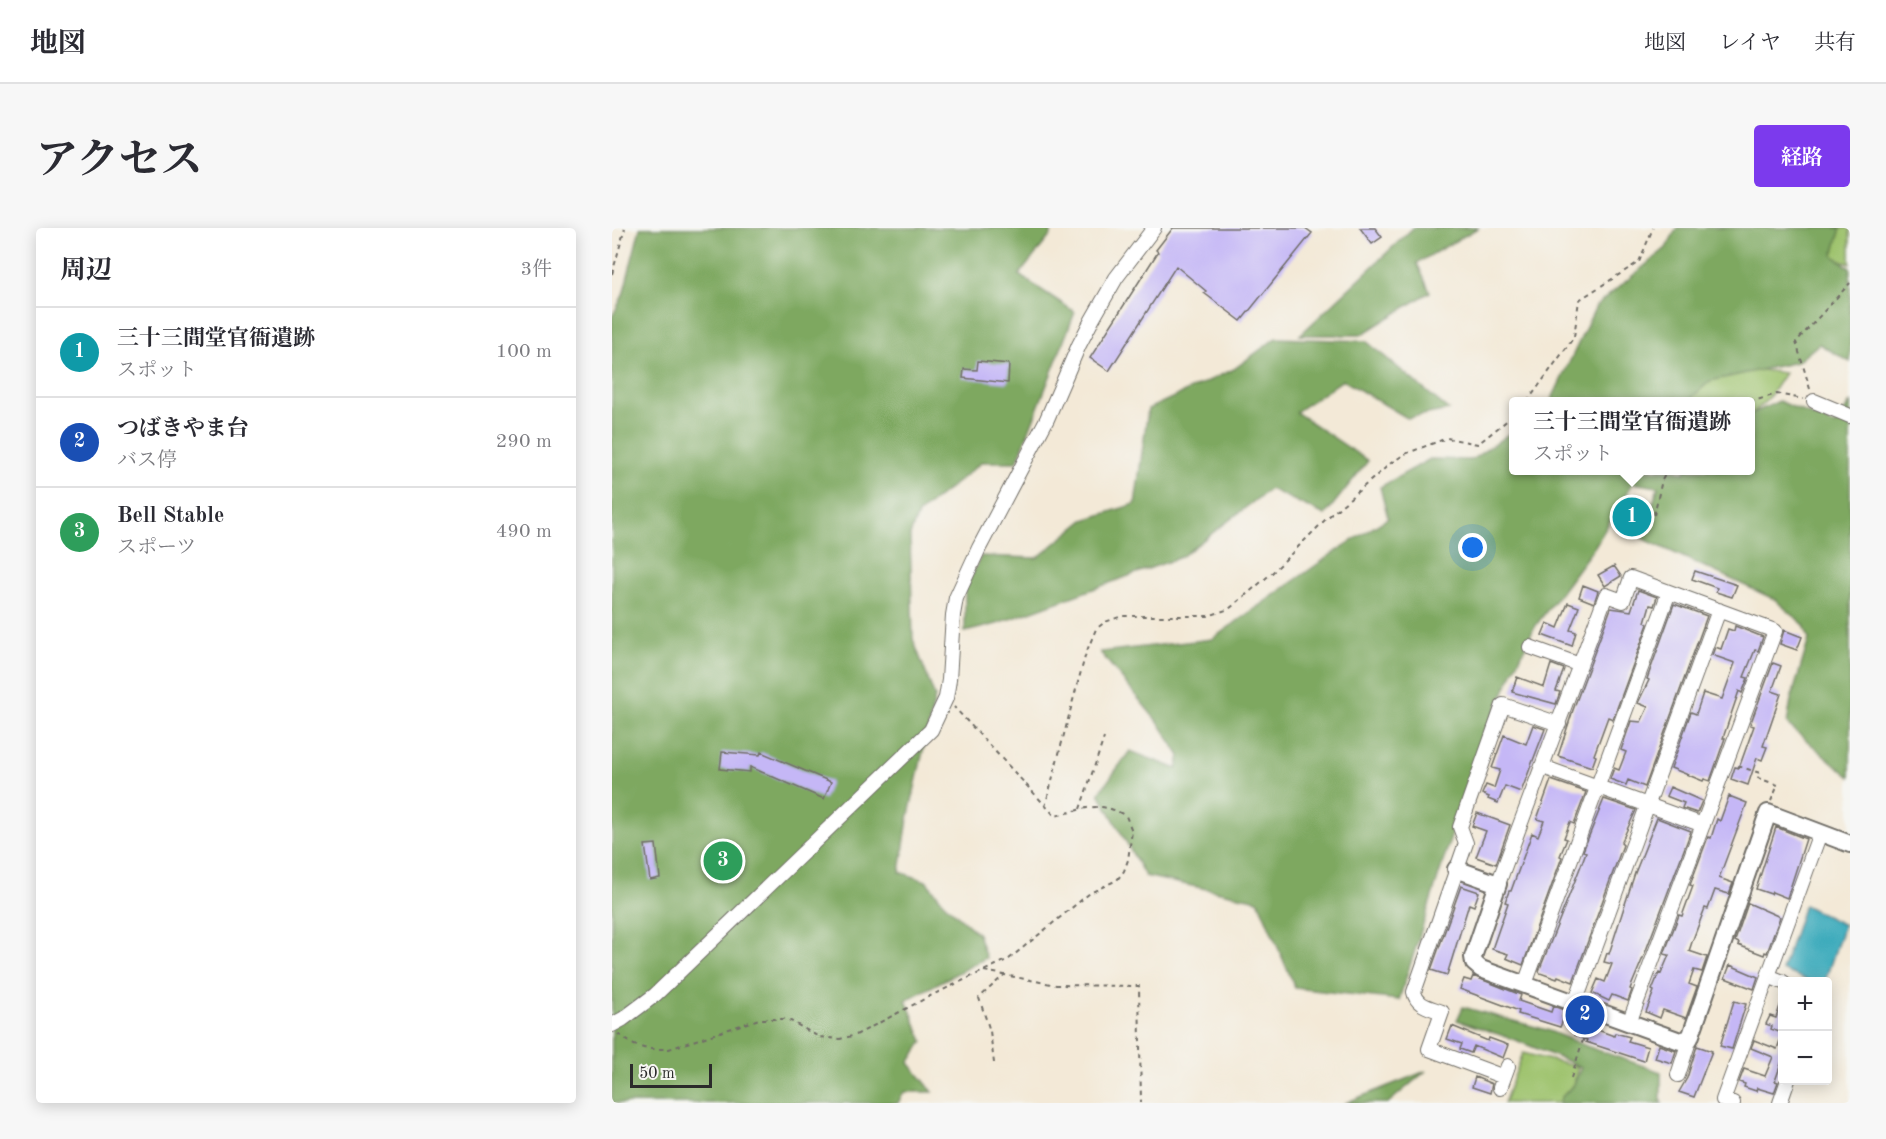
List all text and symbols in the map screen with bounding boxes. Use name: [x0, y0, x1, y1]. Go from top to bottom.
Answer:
text: 地図: [30, 31, 86, 59]
text: 地図: [1644, 33, 1686, 54]
text: レイヤ: [1719, 33, 1781, 54]
text: 共有: [1814, 33, 1856, 54]
button: 経路: [1754, 125, 1850, 187]
text: アクセス: [36, 141, 203, 183]
text: 周辺: [60, 258, 112, 284]
text: 3件: [520, 260, 552, 280]
text: 三十三間堂官衙遺跡: [117, 328, 315, 350]
text: 1: [74, 342, 85, 362]
text: 100 m: [496, 342, 552, 362]
text: スポット: [117, 361, 197, 381]
popup: [1509, 397, 1755, 475]
text: 三十三間堂官衙遺跡: [1533, 412, 1731, 434]
text: つばきやま台: [117, 418, 249, 440]
text: 2: [74, 432, 85, 452]
text: 290 m: [496, 432, 552, 452]
text: スポット: [1533, 445, 1613, 465]
text: バス停: [117, 451, 177, 471]
pin: 1: [1612, 494, 1652, 540]
text: Bell Stable: [117, 505, 224, 527]
text: 3: [74, 522, 85, 542]
text: 490 m: [496, 522, 552, 542]
your location: [1458, 533, 1487, 562]
text: スポーツ: [117, 538, 196, 558]
pin: 3: [704, 838, 742, 884]
map controls: [1778, 977, 1832, 1085]
button: +: [1778, 977, 1832, 1031]
pin: 2: [1566, 992, 1604, 1038]
button: −: [1778, 1031, 1832, 1085]
scale bar: [630, 1061, 712, 1088]
text: 50 m: [639, 1066, 675, 1082]

